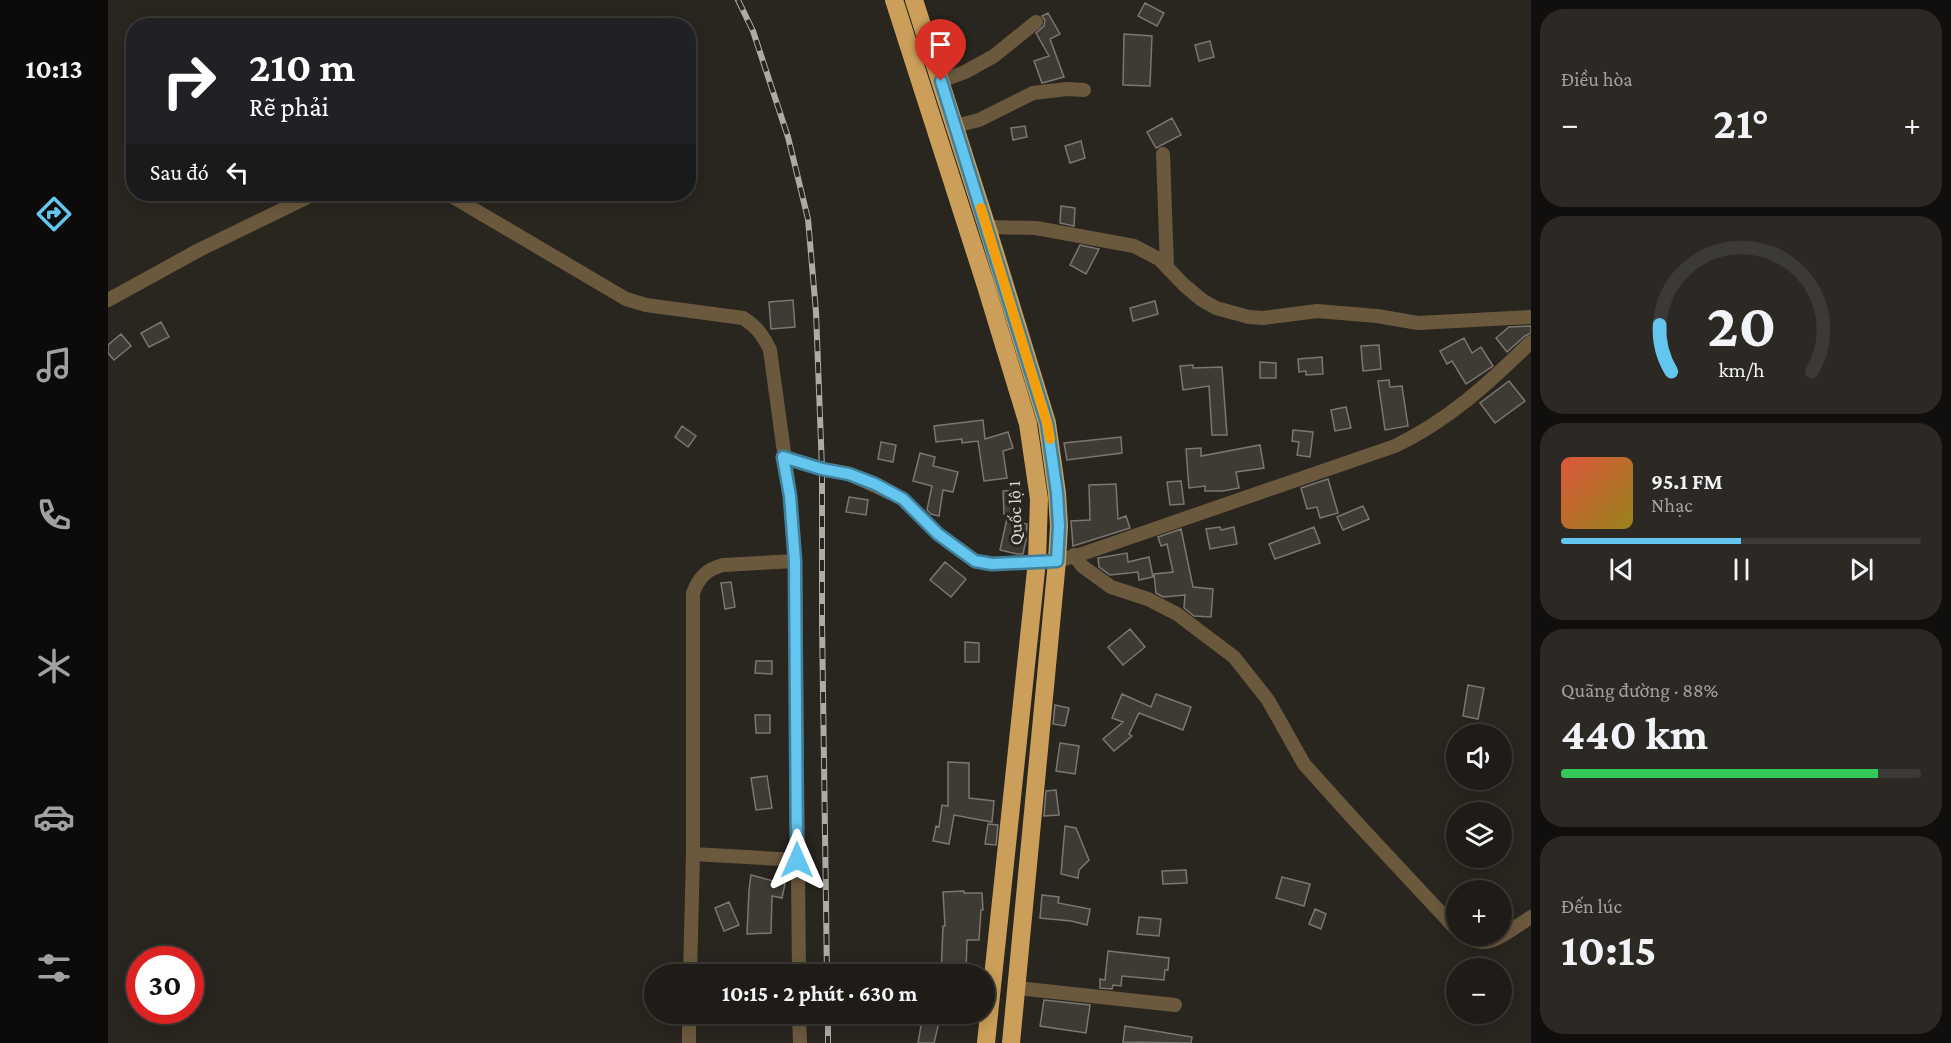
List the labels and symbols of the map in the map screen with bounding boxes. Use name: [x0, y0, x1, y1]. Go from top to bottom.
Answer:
pin: [915, 19, 966, 81]
street label: Quốc lộ 1: [1004, 480, 1026, 546]
position arrow: [765, 828, 829, 892]
speed limit sign: 30: [126, 946, 204, 1024]

